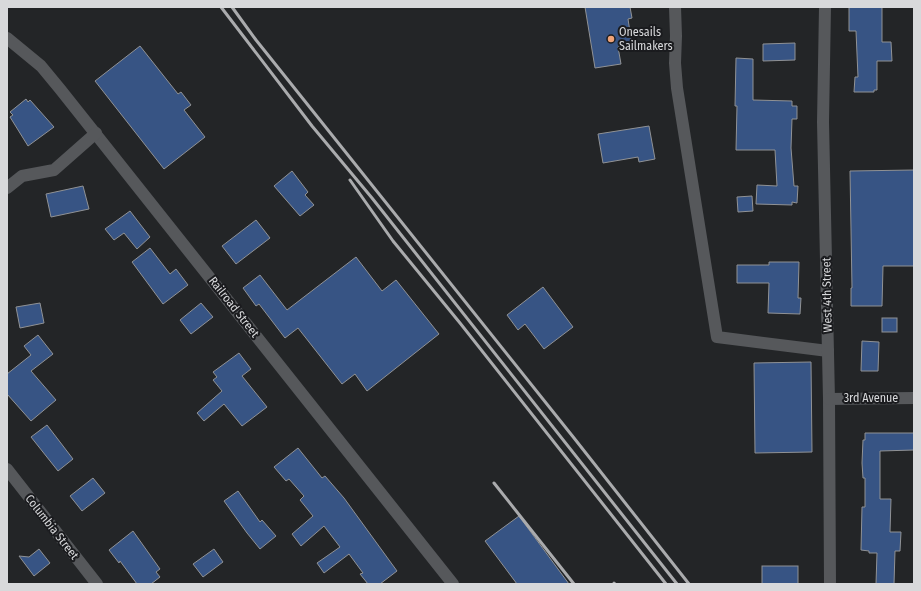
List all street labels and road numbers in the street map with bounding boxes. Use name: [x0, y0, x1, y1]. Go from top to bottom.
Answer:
street label: West 4th Street: [819, 257, 835, 333]
street label: Railroad Street: [206, 274, 262, 340]
street label: 3rd Avenue: [844, 391, 898, 405]
street label: Columbia Street: [22, 492, 82, 562]

